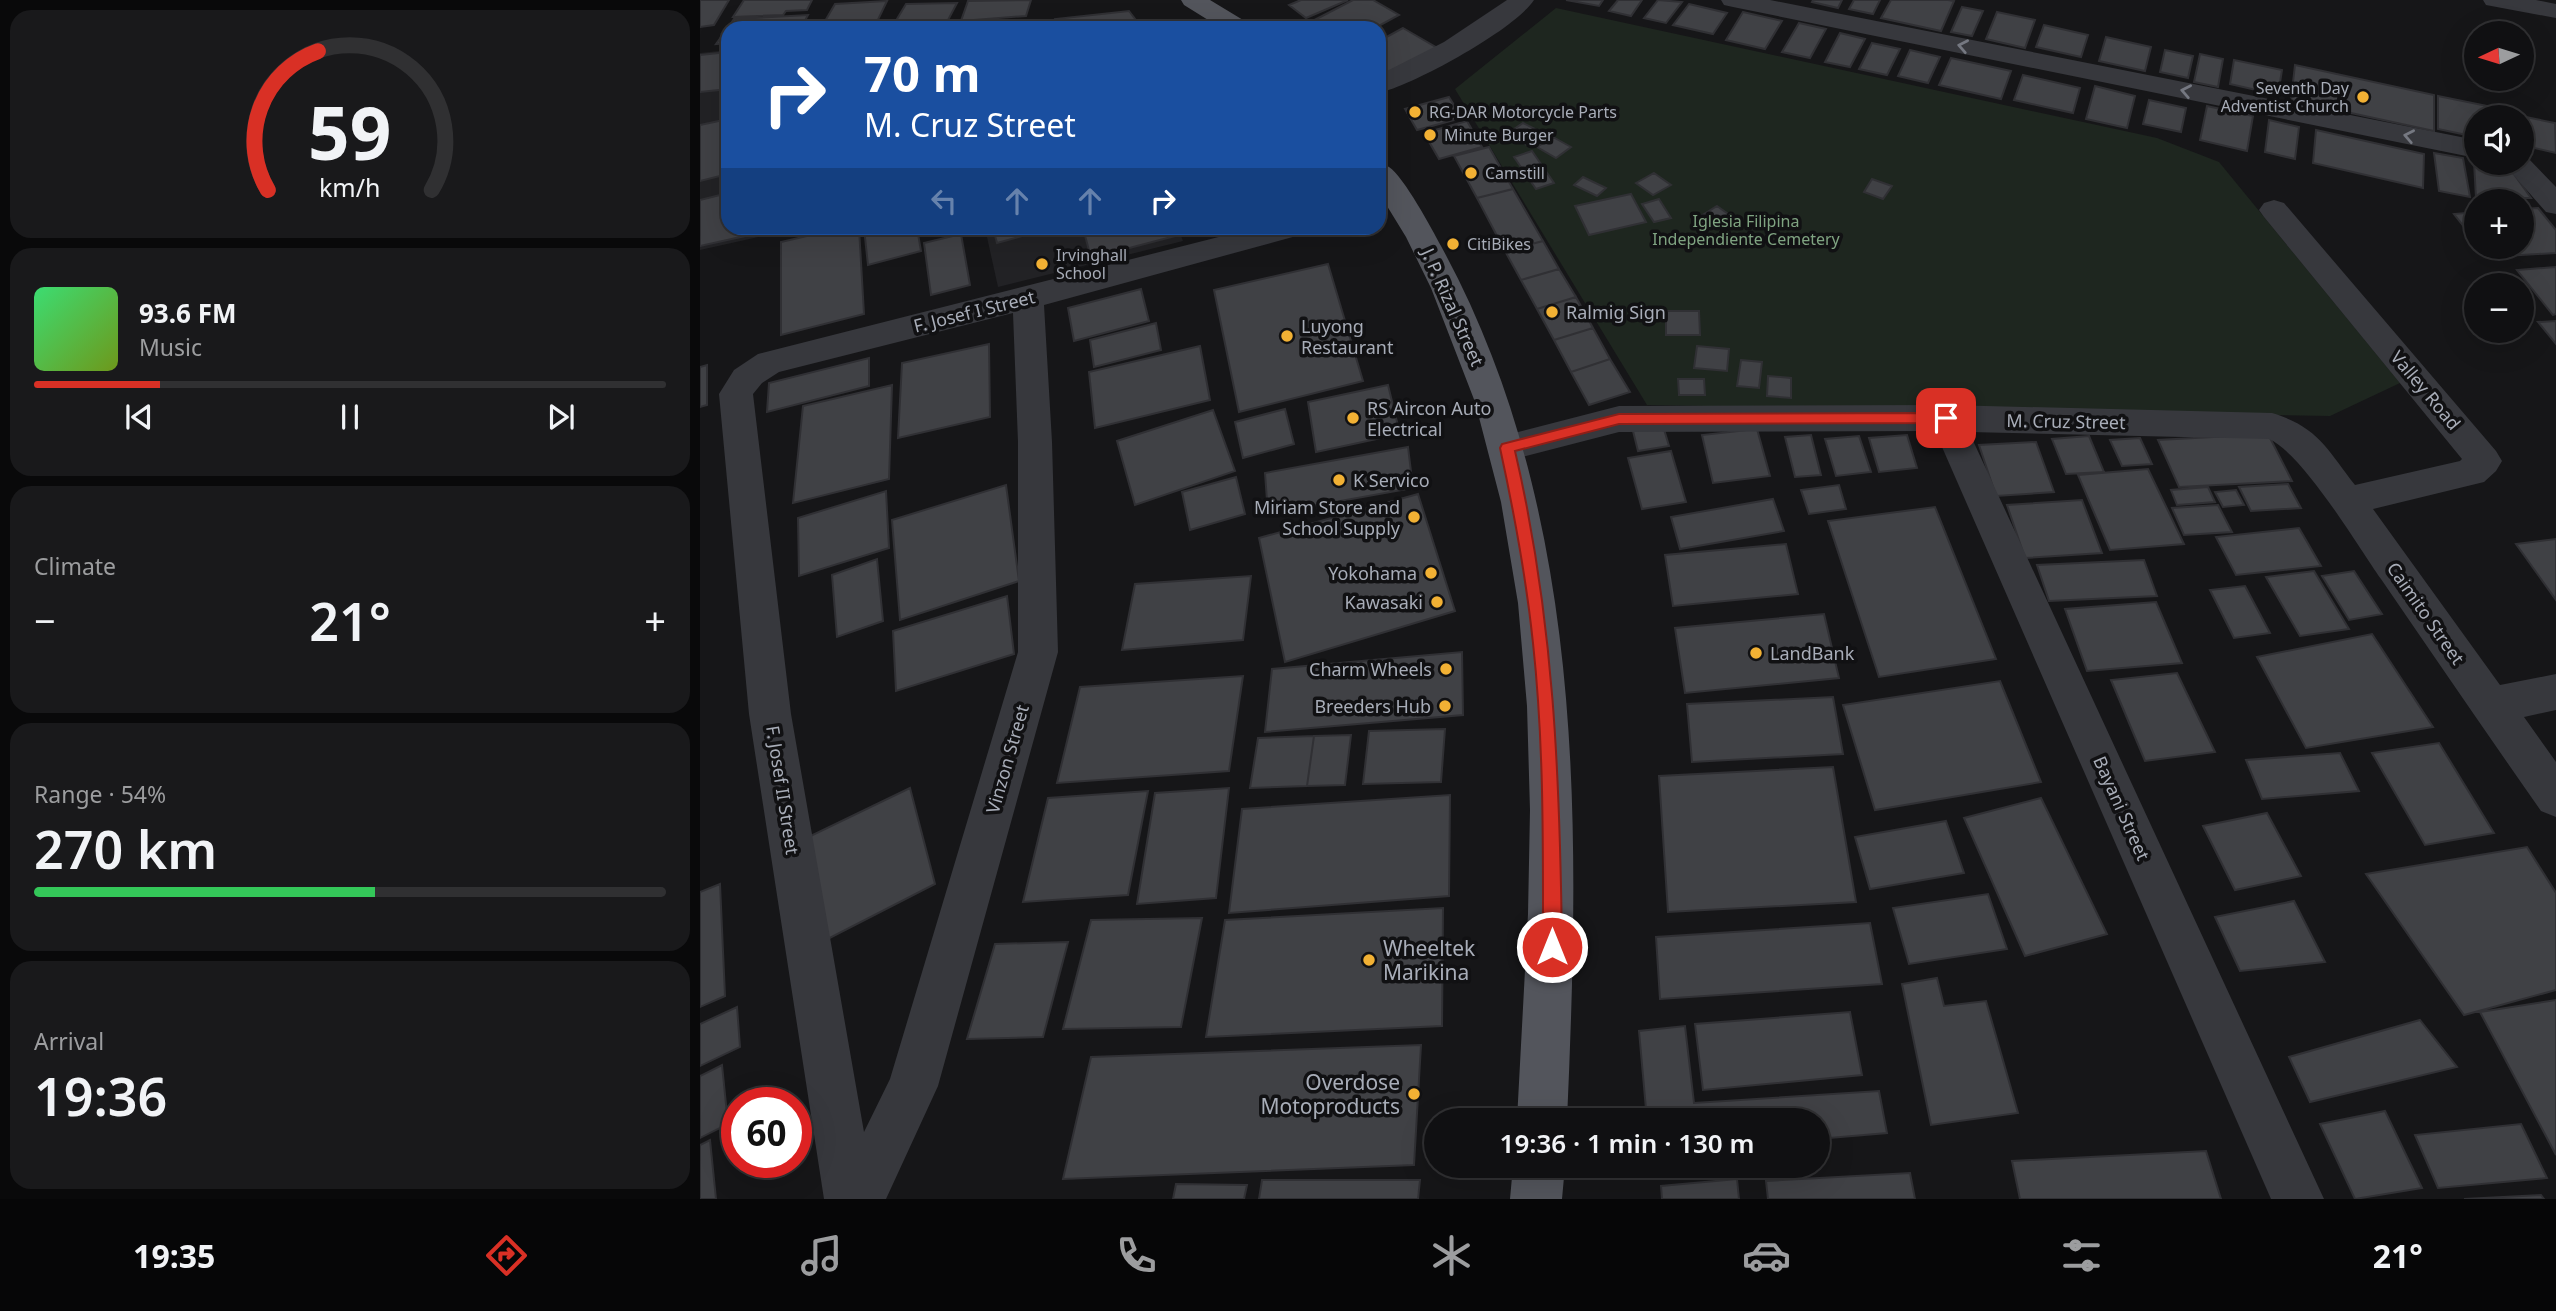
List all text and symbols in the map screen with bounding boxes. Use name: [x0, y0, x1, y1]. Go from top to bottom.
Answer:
north arrow: [2464, 21, 2534, 91]
map controls: [2464, 21, 2534, 343]
text: 70 m: [864, 40, 981, 106]
one-way arrow: [1957, 40, 1969, 55]
icon: right: [749, 49, 840, 140]
place label: Seventh Day Adventist Church: [2221, 77, 2350, 117]
text: 59: [308, 82, 392, 181]
one-way arrow: [2180, 84, 2192, 99]
marker: Seventh Day Adventist Church: [2355, 89, 2371, 105]
place label: RG-DAR Motorcycle Parts: [1429, 101, 1617, 123]
text: M. Cruz Street: [864, 103, 1076, 146]
marker: RG-DAR Motorcycle Parts: [1407, 104, 1423, 120]
button: sound: [2464, 105, 2534, 175]
place label: Minute Burger: [1444, 124, 1554, 146]
marker: Minute Burger: [1422, 127, 1438, 143]
one-way arrow: [2403, 129, 2415, 144]
place label: Camstill: [1485, 162, 1545, 184]
marker: Camstill: [1463, 165, 1479, 181]
text: km/h: [319, 170, 381, 204]
icon: left: [925, 182, 963, 220]
icon: ahead: [998, 182, 1036, 220]
icon: ahead: [1071, 182, 1109, 220]
icon: right: [1144, 182, 1182, 220]
button: +: [2464, 189, 2534, 259]
park label: Iglesia Filipina Independiente Cemetery: [1652, 210, 1841, 250]
place label: CitiBikes: [1467, 233, 1531, 255]
marker: CitiBikes: [1445, 236, 1461, 252]
street label: J. P. Rizal Street: [1416, 243, 1490, 370]
place label: Irvinghall School: [1056, 244, 1127, 284]
marker: Irvinghall School: [1034, 256, 1050, 272]
button: −: [2464, 273, 2534, 343]
street label: F. Josef I Street: [911, 284, 1038, 338]
text: 93.6 FM: [139, 295, 236, 331]
place label: Ralmig Sign: [1566, 300, 1666, 324]
marker: Ralmig Sign: [1544, 304, 1560, 320]
place label: Luyong Restaurant: [1301, 314, 1394, 359]
marker: Luyong Restaurant: [1279, 328, 1295, 344]
text: Music: [139, 331, 202, 363]
street label: Valley Road: [2386, 345, 2466, 435]
pin: [1916, 388, 1976, 448]
place label: RS Aircon Auto Electrical: [1367, 396, 1491, 441]
icon: previous: [120, 398, 158, 436]
icon: pause: [331, 398, 369, 436]
icon: next: [542, 398, 580, 436]
icon: arrive: [1927, 399, 1965, 437]
street label: M. Cruz Street: [2006, 408, 2126, 434]
marker: RS Aircon Auto Electrical: [1345, 410, 1361, 426]
place label: K Servico: [1353, 468, 1430, 492]
marker: K Servico: [1331, 472, 1347, 488]
place label: Miriam Store and School Supply: [1254, 495, 1401, 540]
marker: Miriam Store and School Supply: [1406, 509, 1422, 525]
text: Climate: [34, 550, 116, 582]
street label: Caimito Street: [2382, 557, 2471, 669]
place label: Yokohama: [1328, 561, 1417, 585]
marker: Yokohama: [1423, 565, 1439, 581]
text: 21°: [309, 585, 391, 656]
place label: Kawasaki: [1345, 590, 1423, 614]
text: −: [34, 594, 56, 646]
text: +: [644, 594, 666, 646]
marker: Kawasaki: [1429, 594, 1445, 610]
place label: LandBank: [1770, 641, 1855, 665]
marker: LandBank: [1748, 645, 1764, 661]
place label: Charm Wheels: [1309, 657, 1432, 681]
marker: Charm Wheels: [1438, 661, 1454, 677]
place label: Breeders Hub: [1314, 694, 1431, 718]
marker: Breeders Hub: [1437, 698, 1453, 714]
street label: Vinzon Street: [980, 701, 1034, 816]
street label: F. Josef II Street: [761, 724, 805, 857]
street label: Bayani Street: [2088, 752, 2156, 864]
text: Range · 54%: [34, 778, 166, 810]
text: 270 km: [34, 813, 217, 884]
position arrow: [1515, 910, 1589, 984]
place label: Wheeltek Marikina: [1383, 934, 1476, 986]
marker: Wheeltek Marikina: [1361, 952, 1377, 968]
text: Arrival: [34, 1025, 104, 1057]
text: 19:36: [34, 1060, 167, 1131]
place label: Overdose Motoproducts: [1260, 1068, 1400, 1120]
marker: Overdose Motoproducts: [1406, 1086, 1422, 1102]
speed limit sign: 60: [721, 1087, 812, 1178]
text: 19:36 · 1 min · 130 m: [1500, 1125, 1754, 1161]
icon: directions: [482, 1231, 531, 1280]
icon: music: [797, 1231, 846, 1280]
icon: phone: [1112, 1231, 1161, 1280]
icon: climate: [1427, 1231, 1476, 1280]
icon: car: [1742, 1231, 1791, 1280]
icon: filters: [2057, 1231, 2106, 1280]
text: 19:35: [133, 1234, 215, 1277]
text: 21°: [2373, 1234, 2423, 1277]

